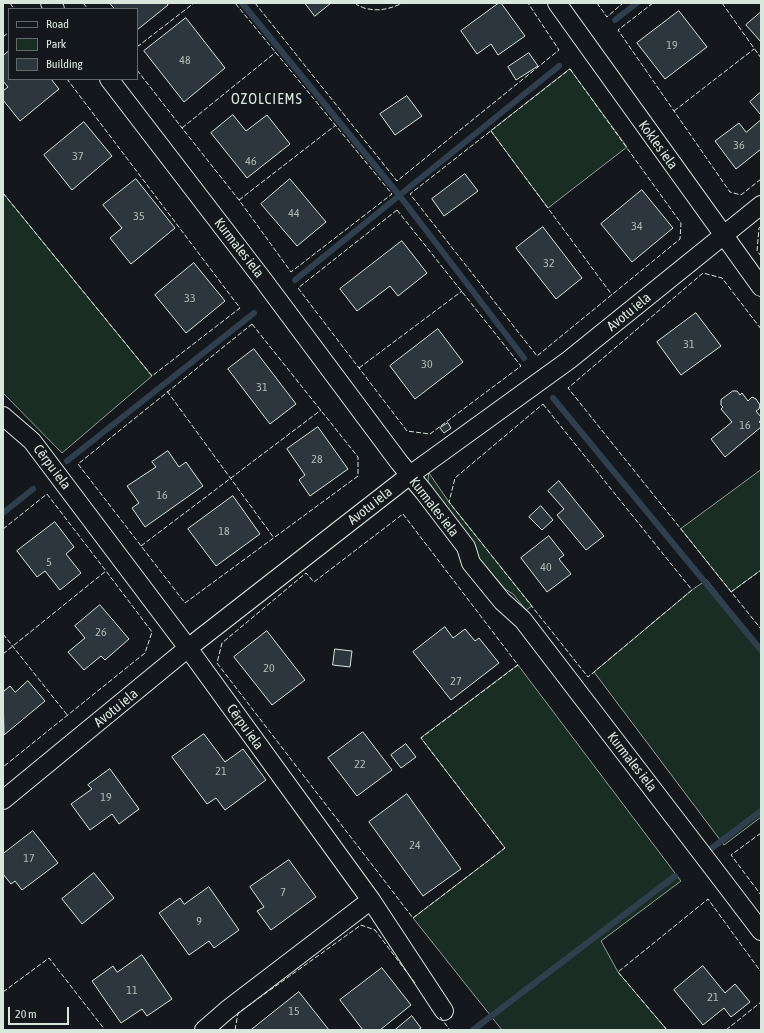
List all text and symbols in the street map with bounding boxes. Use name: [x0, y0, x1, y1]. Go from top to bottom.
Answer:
legend: [8, 8, 138, 80]
text: Road: [46, 17, 69, 31]
text: Park: [46, 37, 66, 51]
house number: 19: [666, 38, 678, 52]
house number: 48: [179, 53, 191, 67]
text: Building: [46, 57, 83, 71]
district label: OZOLCIEMS: [231, 90, 303, 108]
street label: Kokles iela: [635, 117, 681, 173]
house number: 36: [733, 138, 745, 152]
house number: 37: [72, 149, 84, 163]
house number: 46: [245, 154, 257, 168]
house number: 44: [288, 206, 300, 220]
house number: 35: [133, 209, 145, 223]
street label: Kurmales iela: [211, 215, 267, 281]
house number: 34: [631, 219, 643, 233]
house number: 32: [543, 256, 555, 270]
street label: Avotu iela: [604, 289, 654, 335]
house number: 33: [184, 291, 196, 305]
house number: 31: [683, 337, 695, 351]
house number: 30: [421, 357, 433, 371]
house number: 31: [256, 380, 268, 394]
house number: 16: [739, 418, 751, 432]
street label: Cērpu iela: [30, 441, 74, 493]
house number: 28: [311, 452, 323, 466]
street label: Kurmales iela: [406, 474, 462, 540]
street label: Avotu iela: [345, 484, 395, 528]
house number: 16: [156, 488, 168, 502]
house number: 18: [218, 524, 230, 538]
house number: 5: [46, 555, 52, 569]
house number: 40: [540, 560, 552, 574]
house number: 26: [95, 625, 107, 639]
house number: 20: [263, 661, 275, 675]
house number: 27: [450, 674, 462, 688]
street label: Avotu iela: [91, 685, 141, 731]
street label: Cērpu iela: [223, 701, 267, 753]
street label: Kurmales iela: [604, 729, 660, 795]
house number: 22: [354, 757, 366, 771]
house number: 21: [215, 764, 227, 778]
house number: 19: [100, 790, 112, 804]
house number: 24: [409, 838, 421, 852]
house number: 17: [23, 851, 35, 865]
house number: 7: [280, 885, 286, 899]
house number: 9: [196, 914, 202, 928]
house number: 11: [126, 983, 138, 997]
house number: 21: [707, 990, 719, 1004]
scale bar: [10, 999, 71, 1025]
house number: 15: [288, 1004, 300, 1018]
text: 20 m: [15, 1007, 37, 1021]

